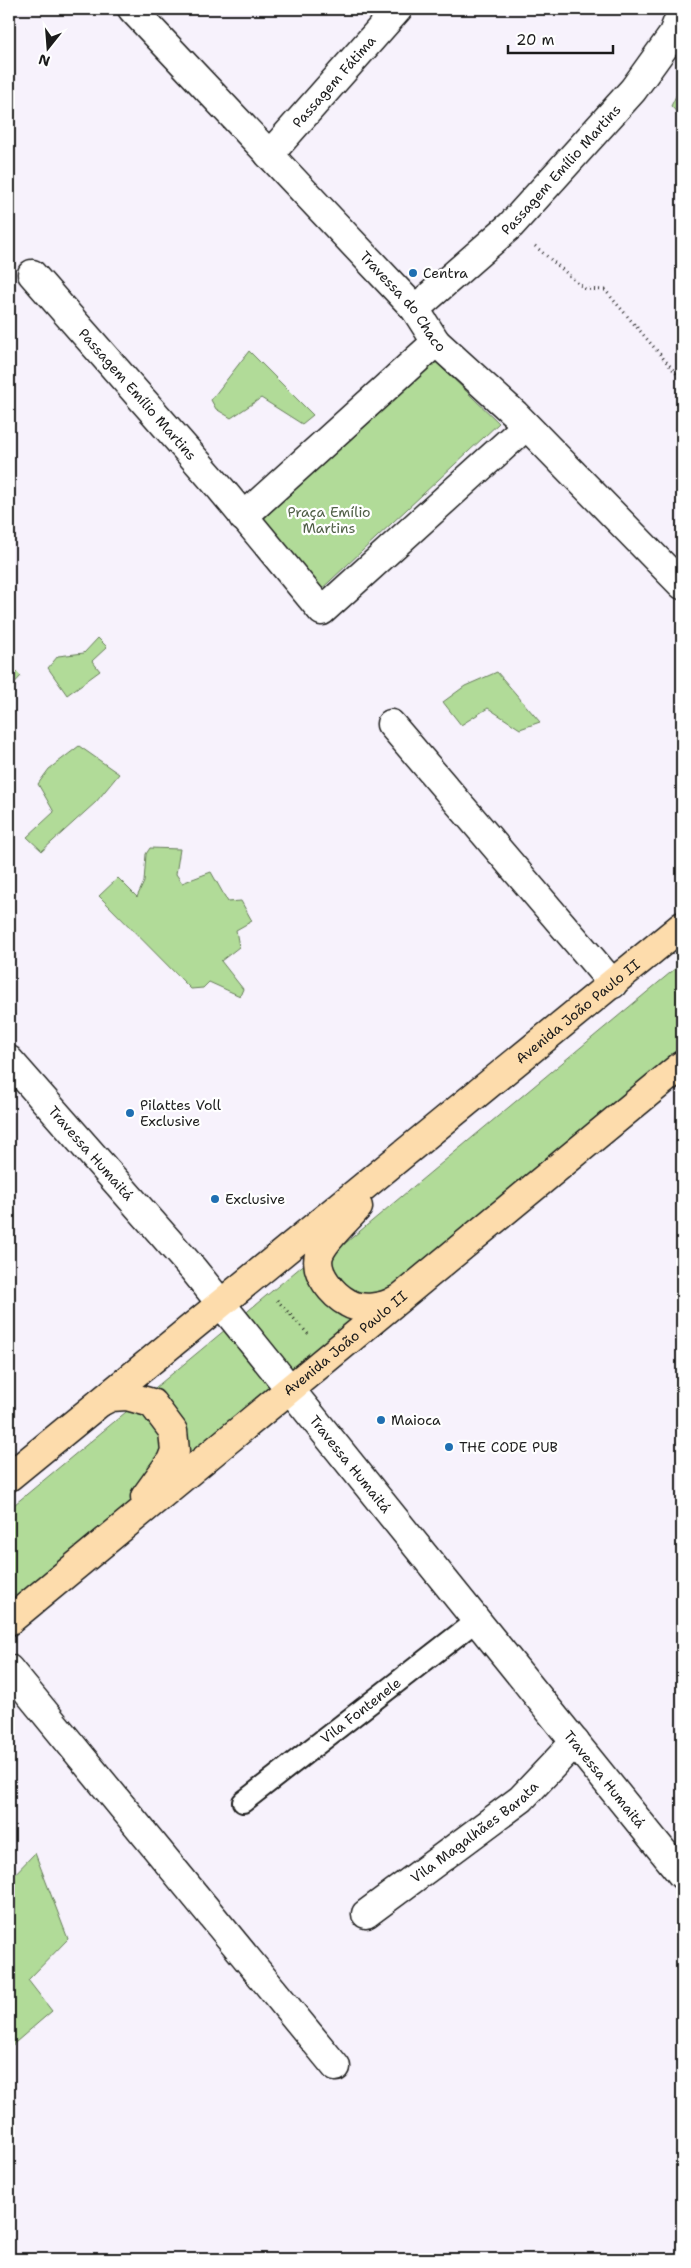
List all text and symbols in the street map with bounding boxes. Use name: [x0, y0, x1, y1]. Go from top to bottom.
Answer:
north arrow: [22, 22, 72, 72]
scale bar: [508, 22, 614, 54]
text: 20 m: [516, 30, 555, 50]
street label: Passagem Fátima: [288, 31, 380, 131]
text: N: [36, 50, 52, 71]
street label: Passagem Emílio Martins: [497, 101, 625, 239]
street label: Travessa do Chaco: [356, 247, 450, 356]
place label: Centra: [423, 264, 468, 282]
marker: Centra: [407, 267, 419, 279]
street label: Passagem Emílio Martins: [75, 324, 201, 464]
park label: Praça Emílio Martins: [287, 503, 371, 537]
street label: Avenida João Paulo II: [512, 955, 644, 1068]
place label: Pilattes Voll Exclusive: [140, 1096, 222, 1130]
street label: Travessa Humaitá: [44, 1102, 138, 1204]
marker: Pilattes Voll Exclusive: [124, 1107, 136, 1119]
place label: Exclusive: [225, 1190, 285, 1208]
marker: Exclusive: [209, 1193, 221, 1205]
street label: Avenida João Paulo II: [280, 1287, 411, 1400]
street label: Travessa Humaitá: [306, 1411, 395, 1517]
place label: Maioca: [391, 1411, 441, 1429]
marker: Maioca: [375, 1414, 387, 1426]
place label: THE CODE PUB: [459, 1438, 558, 1456]
marker: THE CODE PUB: [443, 1441, 455, 1453]
street label: Vila Fontenele: [317, 1674, 405, 1747]
street label: Travessa Humaitá: [560, 1727, 650, 1832]
street label: Vila Magalhães Barata: [407, 1777, 542, 1887]

